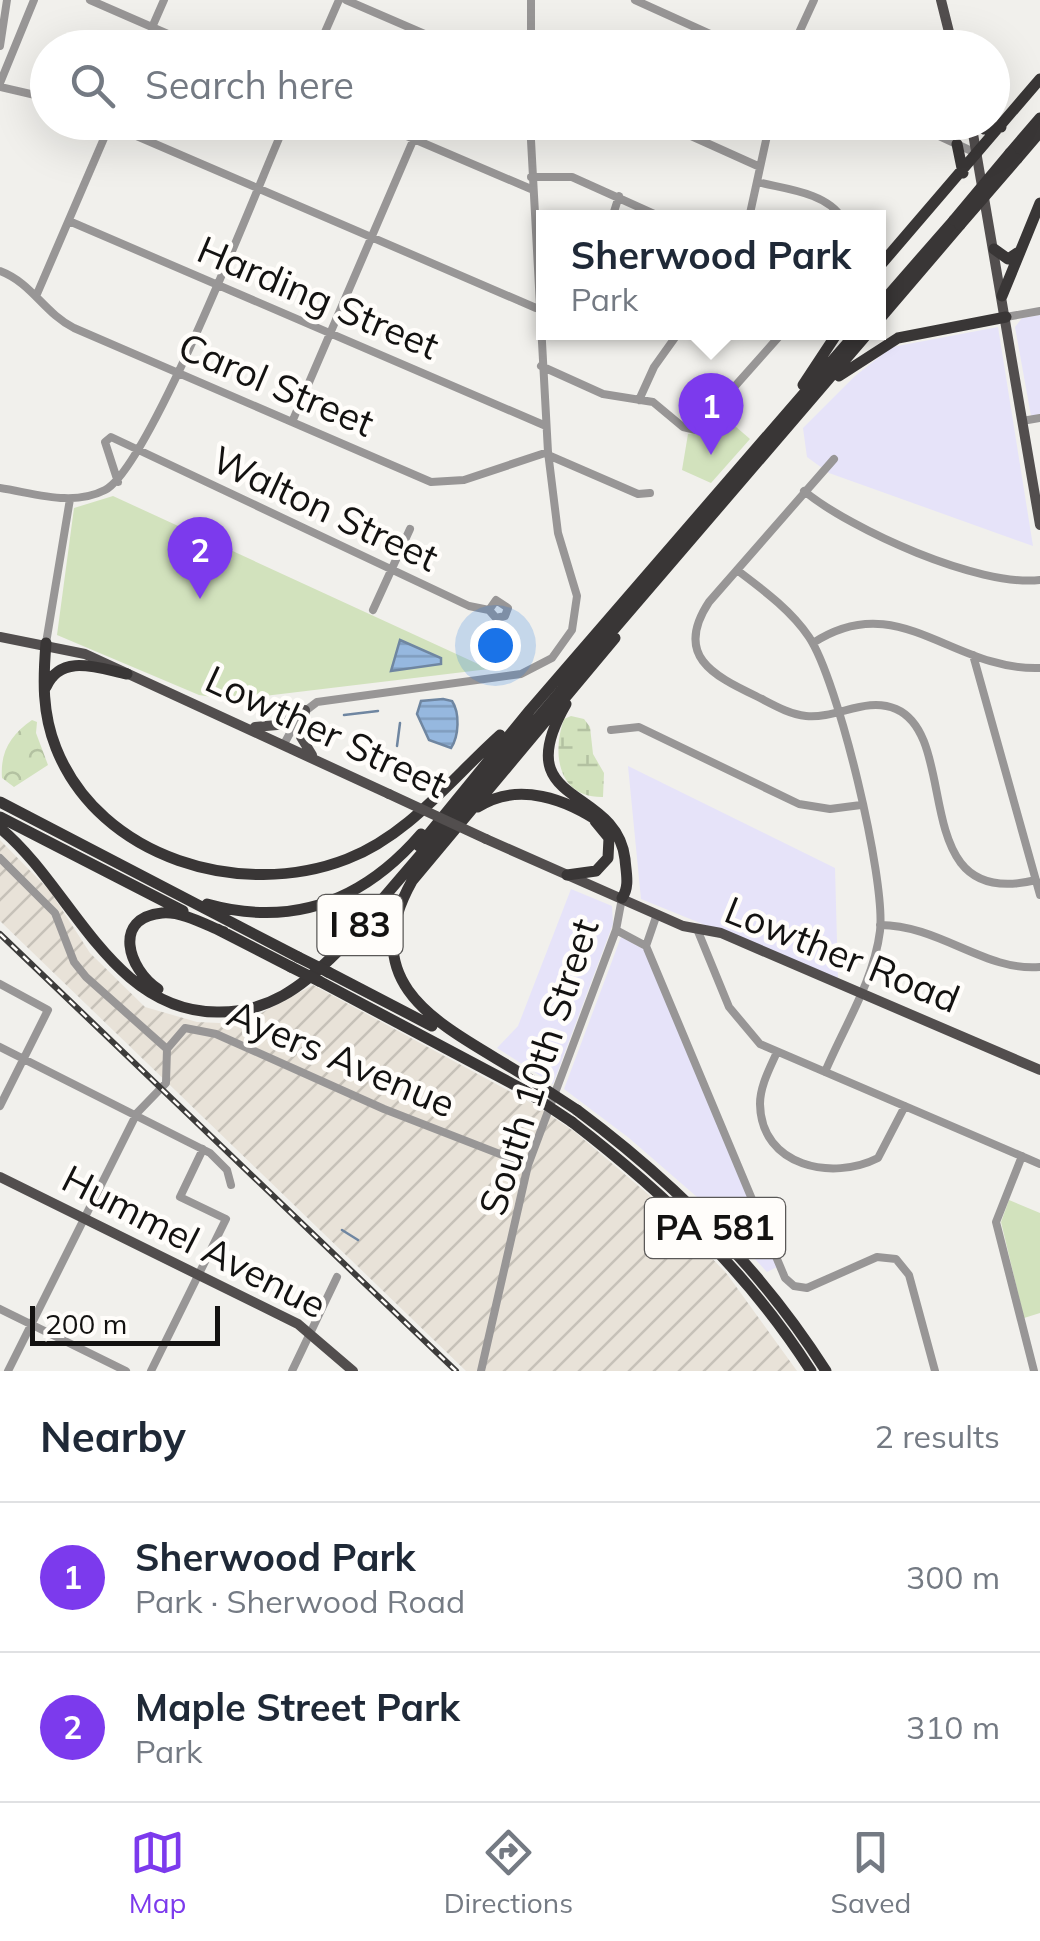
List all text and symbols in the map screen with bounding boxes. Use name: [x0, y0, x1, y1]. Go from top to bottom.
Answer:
search box: [30, 30, 1010, 140]
icon: search: [65, 58, 120, 113]
text: Search here: [145, 61, 354, 109]
popup: [536, 210, 886, 340]
street label: Harding Street: [190, 225, 446, 369]
text: Sherwood Park: [571, 231, 851, 279]
text: Park: [571, 279, 638, 319]
street label: Carol Street: [172, 321, 381, 447]
pin: 1: [678, 372, 744, 455]
street label: Walton Street: [205, 435, 446, 581]
pin: 2: [168, 516, 232, 599]
your location: [470, 620, 521, 671]
street label: Lowther Street: [198, 654, 455, 808]
street label: Lowther Road: [718, 885, 967, 1023]
road number: I 83: [318, 895, 402, 955]
street label: South 10th Street: [467, 912, 609, 1221]
street label: Ayers Avenue: [221, 989, 462, 1127]
street label: Hummel Avenue: [54, 1154, 334, 1328]
road number: PA 581: [645, 1198, 785, 1258]
scale bar: [30, 1301, 220, 1346]
text: 200 m: [45, 1306, 127, 1341]
text: Nearby: [40, 1410, 186, 1463]
text: 2 results: [875, 1416, 1000, 1456]
text: Sherwood Park: [135, 1533, 415, 1581]
text: 1: [63, 1557, 82, 1597]
text: 300 m: [906, 1557, 1000, 1597]
text: Park · Sherwood Road: [135, 1581, 465, 1621]
text: Maple Street Park: [135, 1683, 460, 1731]
text: 2: [63, 1707, 82, 1747]
text: 310 m: [906, 1707, 1000, 1747]
text: Park: [135, 1731, 202, 1771]
tab: Map: [129, 1825, 186, 1920]
tab: Directions: [444, 1825, 573, 1920]
tab: Saved: [830, 1825, 911, 1920]

